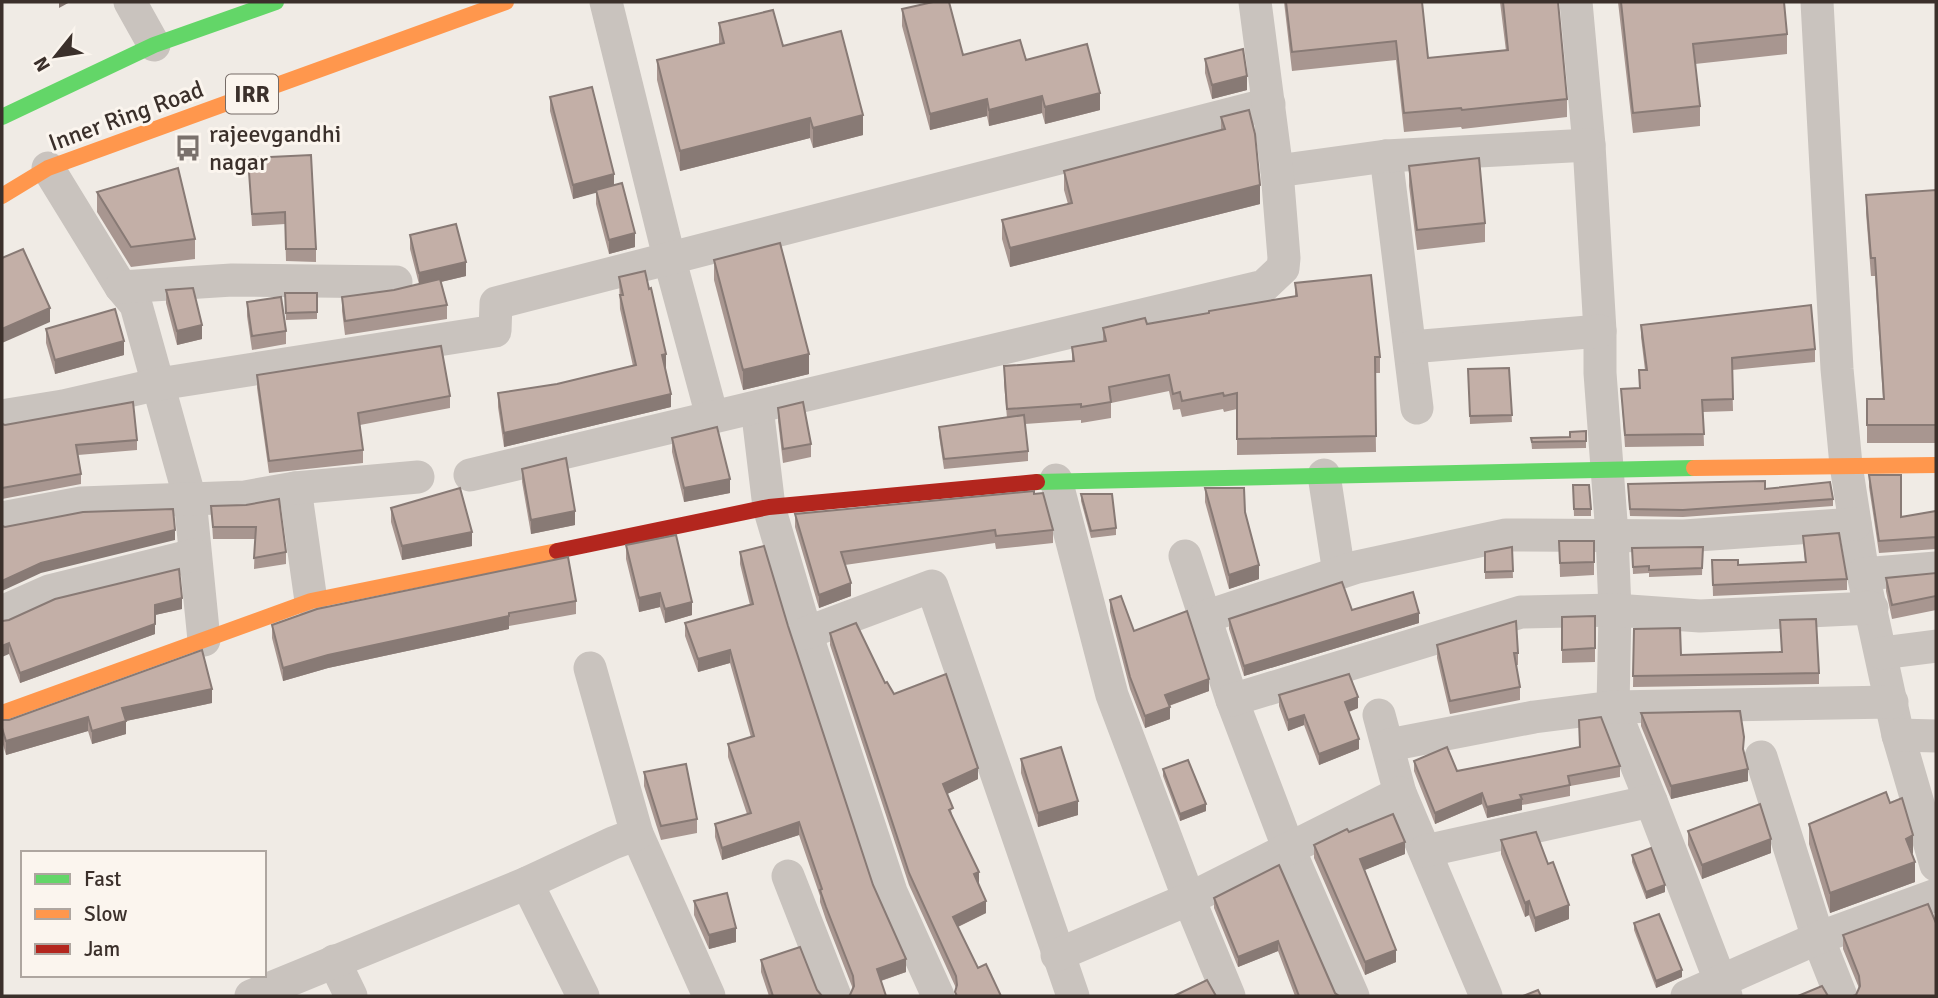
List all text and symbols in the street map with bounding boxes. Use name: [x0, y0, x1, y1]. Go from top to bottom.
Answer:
north arrow: [21, 21, 91, 91]
text: N: [28, 52, 56, 76]
street label: Inner Ring Road: [44, 74, 208, 158]
road number: IRR: [226, 74, 278, 114]
place label: rajeevgandhi nagar: [209, 119, 341, 177]
bus stop icon: rajeevgandhi nagar: [173, 133, 203, 163]
legend: [21, 851, 266, 977]
text: Fast: [84, 866, 121, 892]
text: Slow: [84, 901, 128, 927]
text: Jam: [84, 936, 120, 962]

